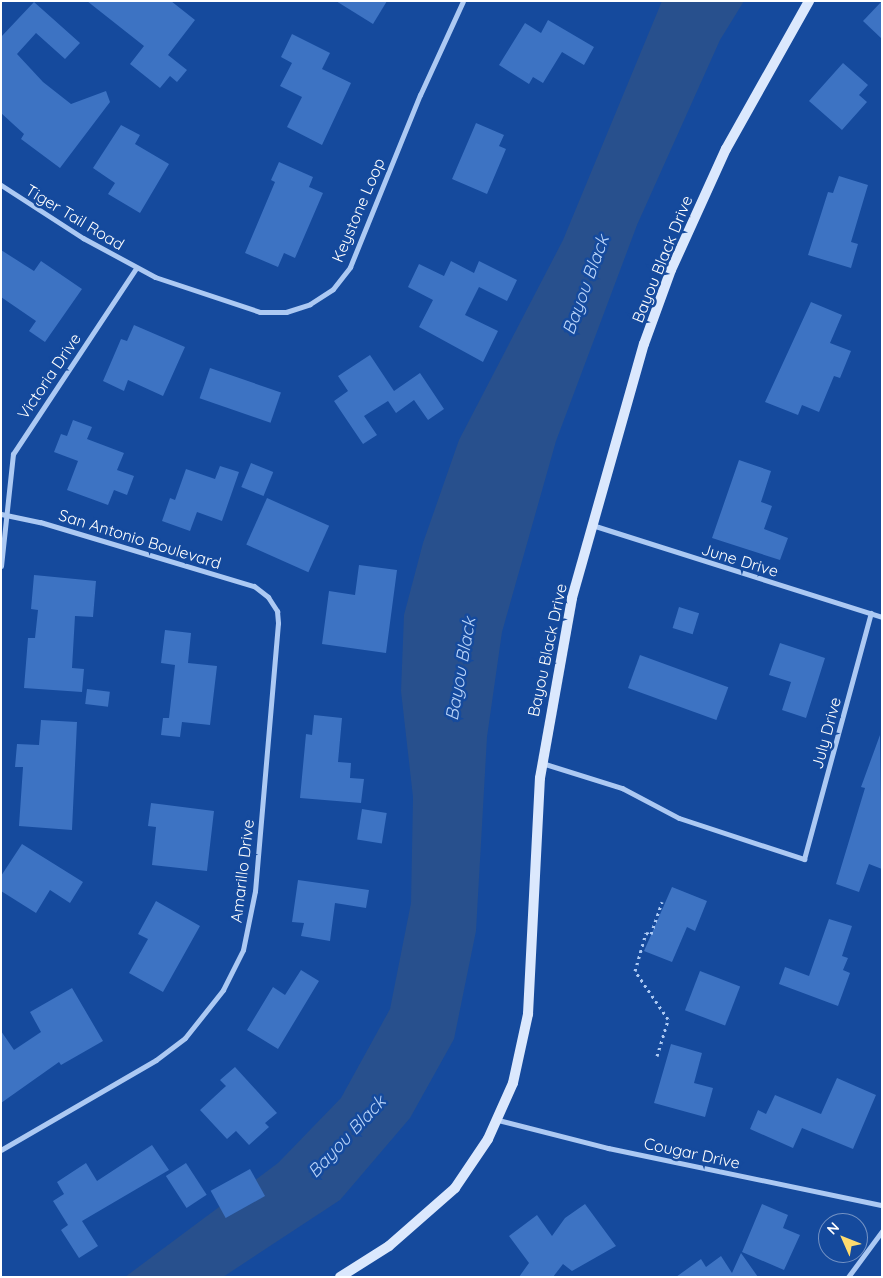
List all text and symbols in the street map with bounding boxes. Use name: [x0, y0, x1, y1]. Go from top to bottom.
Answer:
street label: Keystone Loop: [327, 155, 389, 265]
street label: Tiger Tail Road: [22, 180, 128, 254]
street label: Bayou Black Drive: [628, 192, 696, 326]
water label: Bayou Black: [558, 232, 614, 338]
street label: Victoria Drive: [13, 329, 85, 423]
street label: San Antonio Boulevard: [56, 505, 224, 573]
street label: June Drive: [699, 539, 781, 581]
street label: Bayou Black Drive: [524, 582, 570, 718]
water label: Bayou Black: [441, 616, 481, 722]
street label: July Drive: [807, 695, 845, 771]
street label: Amarillo Drive: [226, 818, 258, 924]
water label: Bayou Black: [303, 1091, 391, 1183]
street label: Cougar Drive: [642, 1133, 742, 1173]
north arrow: [818, 1213, 868, 1263]
text: N: [823, 1218, 843, 1238]

